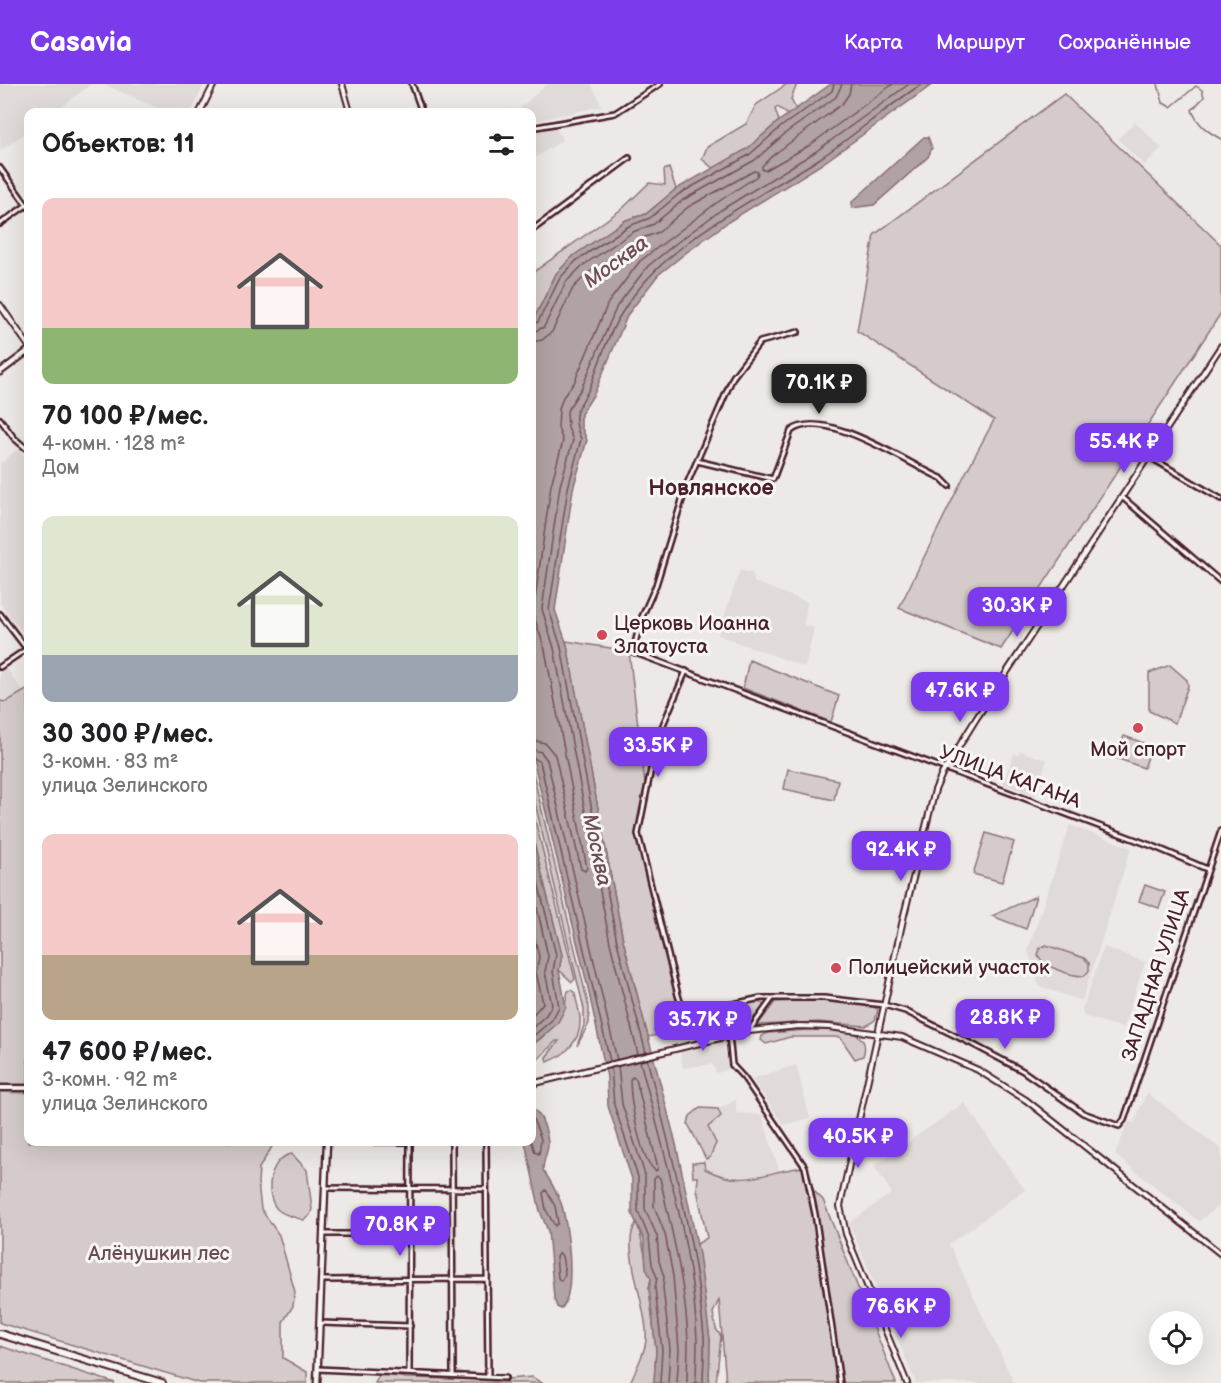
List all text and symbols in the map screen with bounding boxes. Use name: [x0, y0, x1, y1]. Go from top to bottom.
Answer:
text: Casavia: [30, 26, 132, 59]
text: Карта: [844, 30, 903, 55]
text: Маршрут: [936, 30, 1025, 55]
text: Сохранённые: [1058, 30, 1191, 55]
icon: filters: [485, 128, 518, 161]
text: Объектов: 11: [42, 129, 195, 160]
water label: Москва: [579, 230, 653, 294]
icon: home: [226, 237, 334, 345]
pin: 70.1K ₽: [764, 364, 874, 415]
text: 70.1K ₽: [786, 371, 852, 395]
text: 70 100 ₽/мес.: [42, 401, 208, 432]
pin: 55.4K ₽: [1069, 423, 1179, 474]
text: 55.4K ₽: [1089, 430, 1159, 454]
text: 4-комн. · 128 m²: [42, 432, 185, 456]
text: Дом: [42, 456, 80, 480]
district label: Новлянское: [648, 475, 774, 502]
icon: home: [226, 555, 334, 663]
pin: 30.3K ₽: [962, 587, 1072, 638]
text: 30.3K ₽: [982, 594, 1052, 618]
place label: Церковь Иоанна Златоуста: [614, 612, 770, 659]
marker: Церковь Иоанна Златоуста: [595, 628, 609, 642]
pin: 47.6K ₽: [905, 672, 1015, 723]
text: 47.6K ₽: [925, 679, 995, 703]
text: 30 300 ₽/мес.: [42, 719, 213, 750]
marker: Мой спорт: [1131, 721, 1145, 735]
pin: 33.5K ₽: [603, 727, 713, 778]
text: 33.5K ₽: [623, 734, 693, 758]
place label: Мой спорт: [1090, 738, 1187, 762]
street label: УЛИЦА КАГАНА: [936, 740, 1085, 814]
text: 3-комн. · 83 m²: [42, 750, 178, 774]
text: улица Зелинского: [42, 774, 208, 798]
water label: Москва: [577, 811, 617, 889]
pin: 92.4K ₽: [846, 831, 956, 882]
text: 92.4K ₽: [866, 838, 936, 862]
icon: home: [226, 873, 334, 981]
street label: ЗАПАДНАЯ УЛИЦА: [1117, 885, 1195, 1064]
place label: Полицейский участок: [848, 956, 1050, 980]
marker: Полицейский участок: [829, 961, 843, 975]
pin: 28.8K ₽: [950, 999, 1060, 1050]
pin: 35.7K ₽: [648, 1001, 758, 1052]
text: 28.8K ₽: [969, 1006, 1041, 1030]
text: 35.7K ₽: [668, 1008, 738, 1032]
text: 47 600 ₽/мес.: [42, 1037, 212, 1068]
text: 3-комн. · 92 m²: [42, 1068, 178, 1092]
text: улица Зелинского: [42, 1092, 208, 1116]
pin: 40.5K ₽: [803, 1118, 913, 1169]
text: 40.5K ₽: [823, 1125, 893, 1149]
pin: 70.8K ₽: [345, 1206, 455, 1257]
text: 70.8K ₽: [365, 1213, 435, 1237]
park label: Алёнушкин лес: [87, 1242, 230, 1266]
pin: 76.6K ₽: [846, 1288, 956, 1339]
text: 76.6K ₽: [866, 1295, 936, 1319]
map controls: [1149, 1311, 1203, 1365]
button: locate: [1149, 1311, 1203, 1365]

